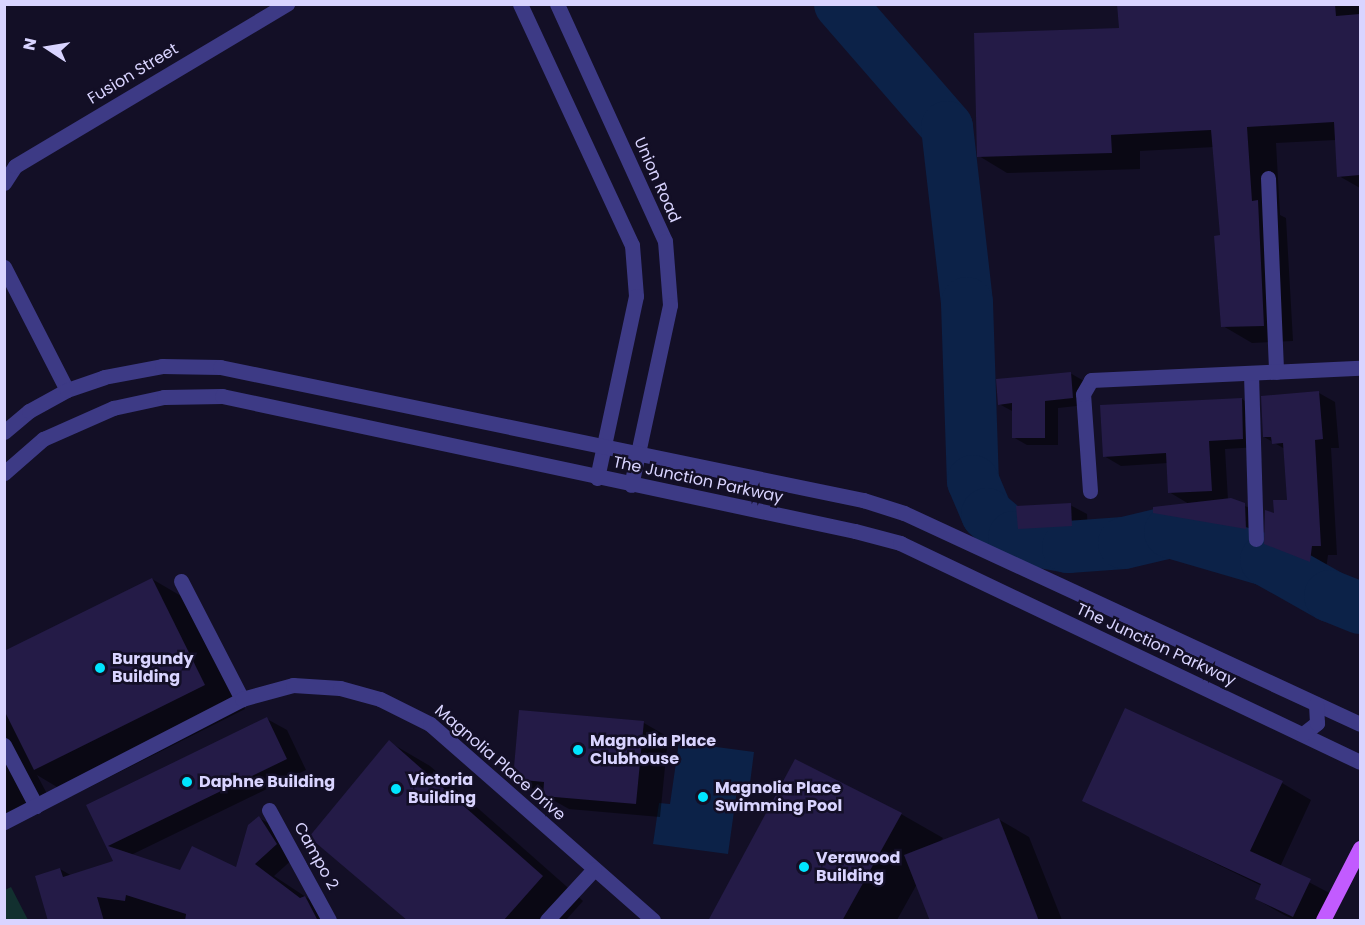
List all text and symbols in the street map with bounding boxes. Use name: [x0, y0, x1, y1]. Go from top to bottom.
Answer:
north arrow: [18, 18, 78, 78]
text: N: [17, 36, 42, 52]
street label: Fusion Street: [84, 39, 182, 109]
street label: Union Road: [630, 134, 684, 226]
street label: The Junction Parkway: [611, 453, 785, 507]
street label: The Junction Parkway: [1073, 600, 1239, 690]
place label: Burgundy Building: [112, 649, 194, 687]
marker: Burgundy Building: [93, 661, 107, 675]
street label: Magnolia Place Drive: [431, 701, 569, 825]
place label: Magnolia Place Clubhouse: [590, 731, 716, 769]
marker: Magnolia Place Clubhouse: [571, 743, 585, 757]
place label: Victoria Building: [408, 770, 476, 808]
place label: Daphne Building: [199, 772, 335, 792]
marker: Daphne Building: [180, 775, 194, 789]
place label: Magnolia Place Swimming Pool: [715, 778, 842, 816]
marker: Victoria Building: [389, 782, 403, 796]
marker: Magnolia Place Swimming Pool: [696, 790, 710, 804]
street label: Campo 2: [290, 819, 342, 893]
place label: Verawood Building: [816, 848, 900, 886]
marker: Verawood Building: [797, 860, 811, 874]

